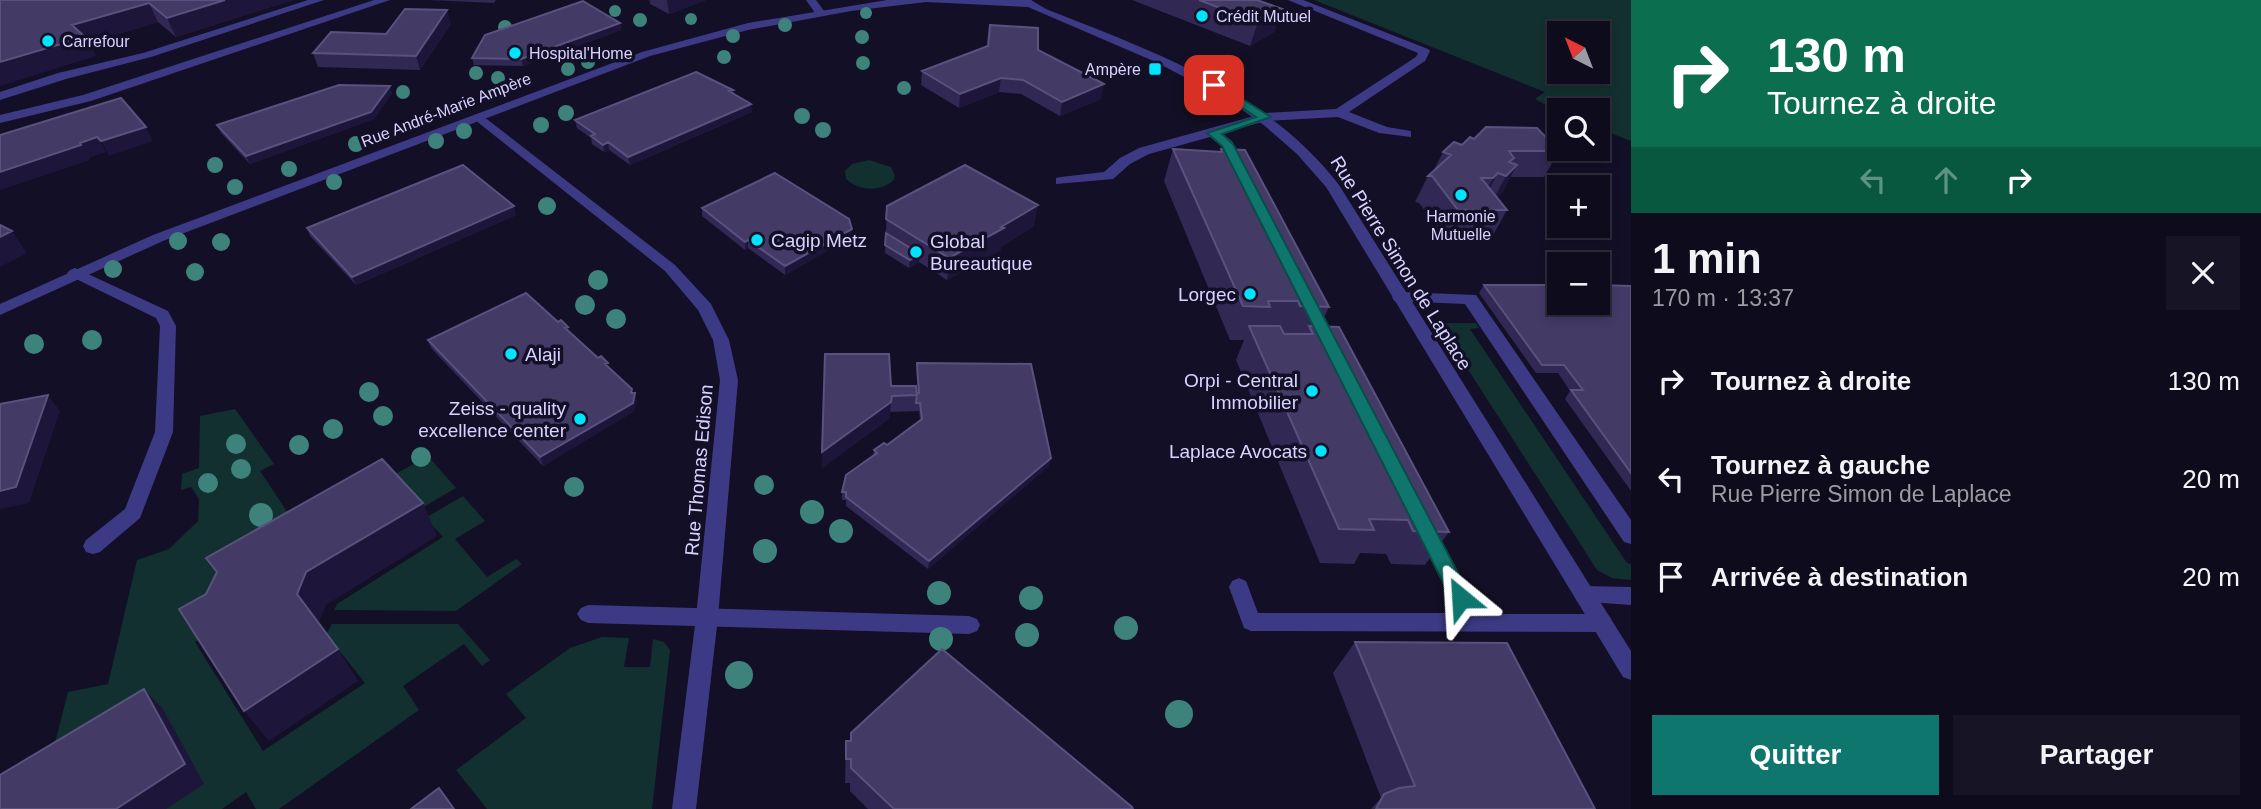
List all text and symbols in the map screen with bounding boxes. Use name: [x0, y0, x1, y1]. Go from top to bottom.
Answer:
marker: Crédit Mutuel: [1194, 8, 1210, 24]
place label: Crédit Mutuel: [1216, 8, 1311, 25]
north arrow: [1547, 21, 1610, 84]
map controls: [1547, 21, 1610, 315]
icon: right: [1652, 28, 1743, 119]
text: 130 m: [1767, 28, 1906, 82]
marker: Carrefour: [40, 33, 56, 49]
place label: Carrefour: [62, 33, 130, 50]
marker: Hospital'Home: [507, 45, 523, 61]
place label: Hospital'Home: [529, 45, 633, 62]
pin: [1184, 55, 1244, 115]
place label: Ampère: [1085, 61, 1141, 78]
marker: Ampère: [1147, 61, 1163, 77]
icon: arrive: [1195, 66, 1233, 104]
street label: Rue André-Marie Ampère: [359, 70, 533, 150]
text: Tournez à droite: [1767, 85, 1996, 121]
button: search: [1547, 98, 1610, 161]
street label: Rue Pierre Simon de Laplace: [1326, 152, 1476, 374]
icon: left: [1854, 161, 1892, 199]
icon: ahead: [1927, 161, 1965, 199]
icon: right: [2000, 161, 2038, 199]
button: +: [1547, 175, 1610, 238]
marker: Harmonie Mutuelle: [1453, 187, 1469, 203]
place label: Harmonie Mutuelle: [1426, 208, 1496, 243]
place label: Cagip Metz: [771, 230, 867, 251]
place label: Global Bureautique: [930, 231, 1032, 274]
marker: Cagip Metz: [749, 232, 765, 248]
text: 1 min: [1652, 235, 1762, 282]
button: close: [2166, 236, 2240, 310]
marker: Global Bureautique: [908, 244, 924, 260]
button: −: [1547, 252, 1610, 315]
place label: Lorgec: [1178, 284, 1236, 305]
text: 170 m · 13:37: [1652, 285, 1794, 311]
marker: Lorgec: [1242, 286, 1258, 302]
place label: Alaji: [525, 344, 561, 365]
marker: Alaji: [503, 346, 519, 362]
icon: right: [1652, 362, 1690, 400]
text: Tournez à droite: [1711, 366, 1911, 396]
text: 130 m: [2168, 366, 2240, 396]
place label: Orpi - Central Immobilier: [1184, 370, 1299, 413]
marker: Orpi - Central Immobilier: [1304, 383, 1320, 399]
street label: Rue Thomas Edison: [681, 384, 717, 556]
place label: Zeiss - quality excellence center: [418, 398, 567, 441]
marker: Zeiss - quality excellence center: [572, 411, 588, 427]
place label: Laplace Avocats: [1169, 441, 1307, 462]
marker: Laplace Avocats: [1313, 443, 1329, 459]
text: Tournez à gauche: [1711, 450, 1930, 480]
icon: left: [1652, 460, 1690, 498]
text: 20 m: [2182, 464, 2240, 494]
text: Rue Pierre Simon de Laplace: [1711, 481, 2011, 507]
icon: arrive: [1652, 558, 1690, 596]
position arrow: [1424, 561, 1498, 635]
text: Arrivée à destination: [1711, 562, 1968, 592]
text: 20 m: [2182, 562, 2240, 592]
button: Quitter: [1652, 715, 1939, 795]
button: Partager: [1953, 715, 2240, 795]

